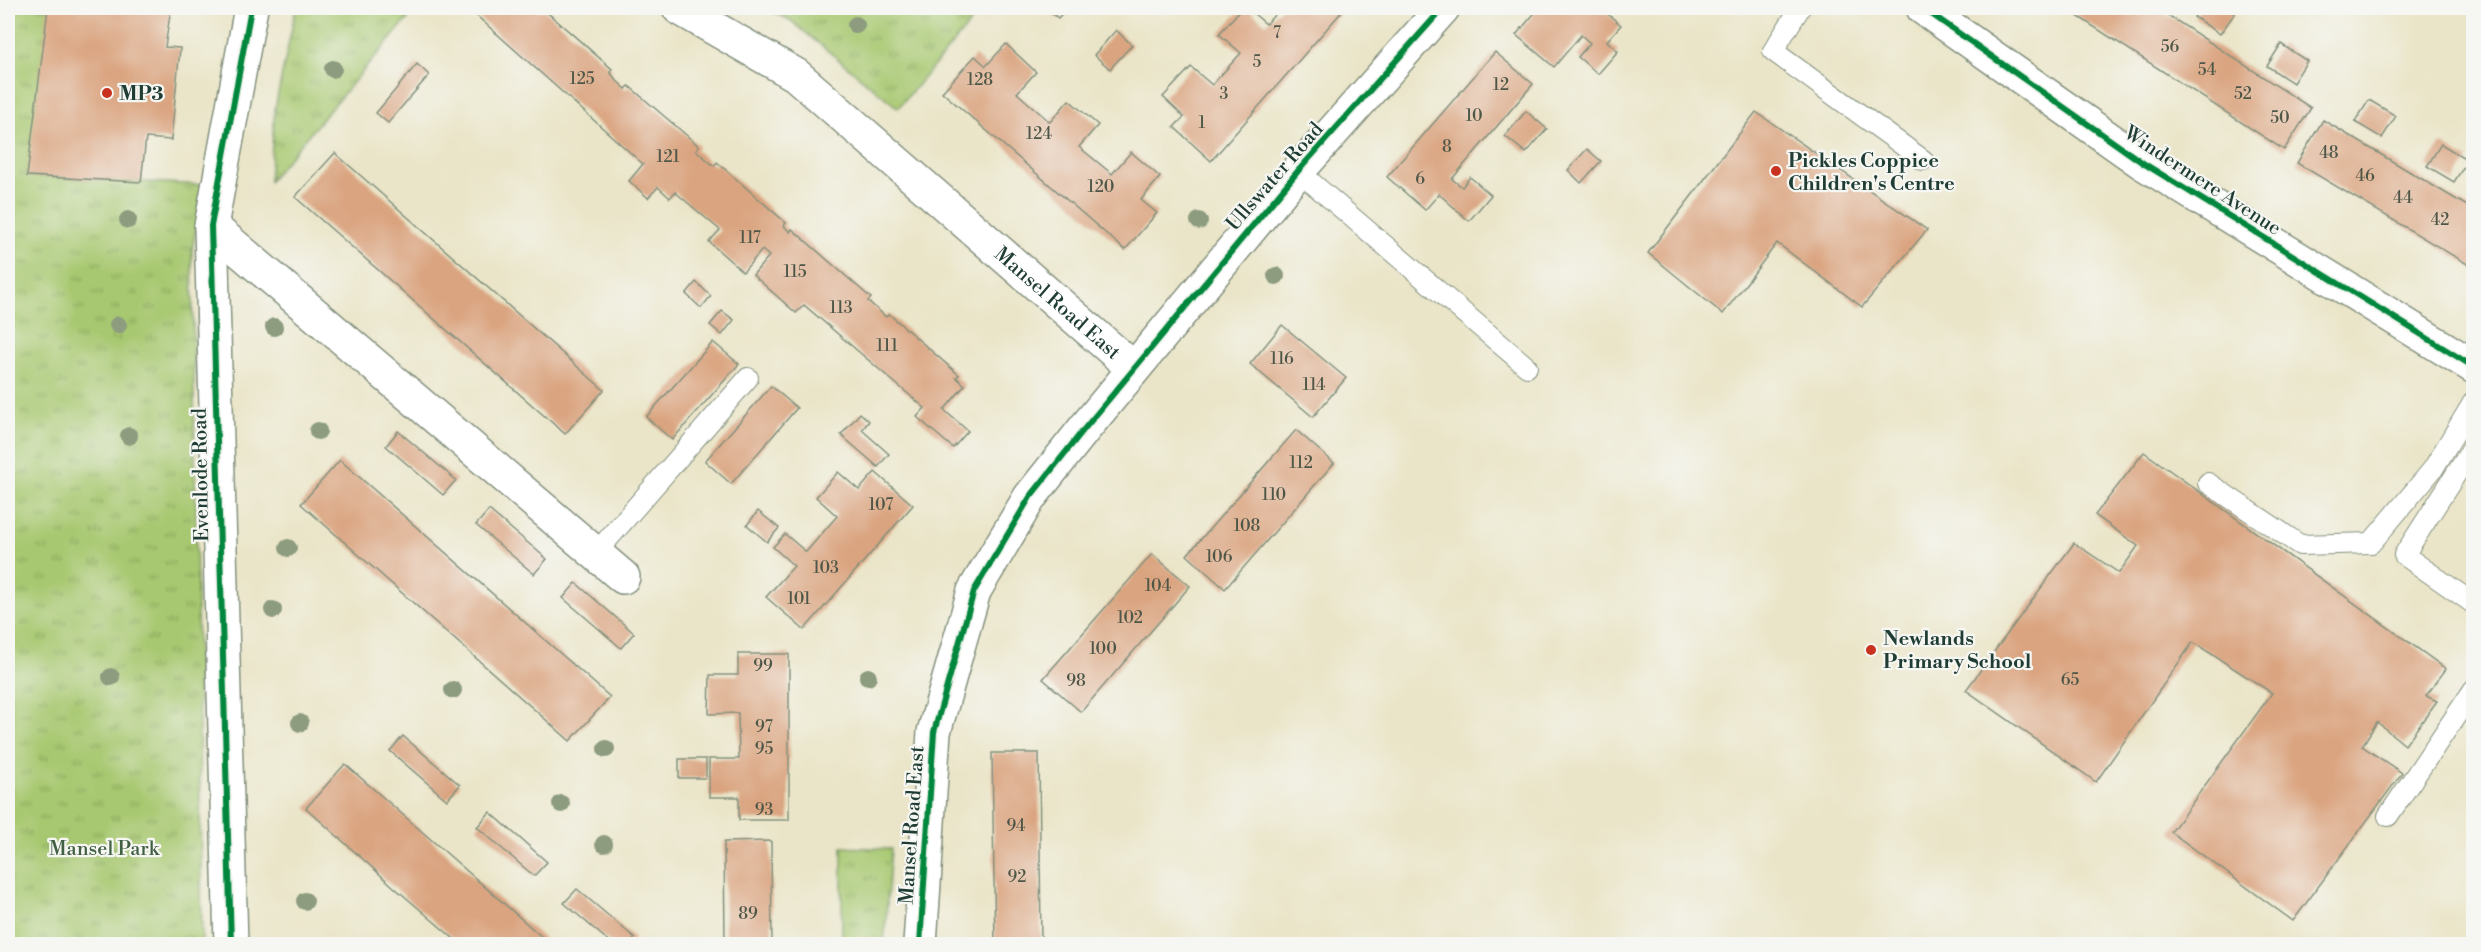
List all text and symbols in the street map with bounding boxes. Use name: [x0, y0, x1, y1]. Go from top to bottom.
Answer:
house number: 7: [1273, 23, 1281, 43]
house number: 56: [2161, 37, 2180, 57]
house number: 5: [1253, 52, 1262, 72]
house number: 54: [2198, 60, 2217, 80]
house number: 125: [569, 69, 595, 89]
house number: 128: [967, 70, 993, 90]
house number: 12: [1493, 75, 1509, 95]
place label: MP3: [119, 82, 164, 107]
house number: 3: [1220, 84, 1229, 104]
house number: 52: [2234, 84, 2252, 104]
marker: MP3: [100, 86, 114, 100]
house number: 10: [1466, 106, 1483, 126]
house number: 50: [2270, 108, 2290, 128]
house number: 1: [1199, 113, 1206, 133]
street label: Ullswater Road: [1221, 117, 1330, 236]
street label: Windermere Avenue: [2118, 120, 2286, 241]
house number: 124: [1026, 124, 1052, 144]
house number: 8: [1442, 137, 1452, 157]
house number: 48: [2319, 143, 2339, 163]
house number: 121: [656, 147, 680, 167]
place label: Pickles Coppice Children's Centre: [1788, 149, 1955, 197]
marker: Pickles Coppice Children's Centre: [1769, 164, 1783, 178]
house number: 46: [2355, 166, 2375, 186]
house number: 6: [1415, 169, 1425, 189]
house number: 120: [1088, 177, 1114, 197]
house number: 44: [2393, 188, 2413, 208]
house number: 42: [2431, 210, 2449, 230]
house number: 117: [739, 228, 761, 248]
street label: Mansel Road East: [989, 242, 1125, 366]
house number: 115: [783, 262, 807, 282]
house number: 113: [829, 298, 853, 318]
house number: 111: [876, 336, 898, 356]
house number: 116: [1270, 349, 1294, 369]
house number: 114: [1302, 375, 1326, 395]
street label: Evenlode Road: [188, 407, 215, 542]
house number: 112: [1289, 453, 1313, 473]
house number: 110: [1262, 485, 1286, 505]
house number: 107: [869, 495, 893, 515]
house number: 108: [1234, 516, 1261, 536]
house number: 106: [1206, 547, 1233, 567]
house number: 103: [813, 558, 839, 578]
house number: 104: [1145, 576, 1172, 596]
house number: 101: [787, 589, 811, 609]
house number: 102: [1117, 608, 1143, 628]
place label: Newlands Primary School: [1883, 627, 2032, 675]
house number: 100: [1089, 639, 1117, 659]
marker: Newlands Primary School: [1864, 643, 1878, 657]
house number: 99: [753, 656, 773, 676]
house number: 65: [2061, 670, 2079, 690]
house number: 98: [1066, 671, 1086, 691]
house number: 97: [755, 717, 773, 737]
house number: 95: [755, 739, 773, 759]
street label: Mansel Road East: [894, 745, 931, 905]
house number: 93: [755, 800, 773, 820]
house number: 94: [1006, 816, 1026, 836]
park label: Mansel Park: [49, 837, 161, 862]
house number: 92: [1008, 867, 1026, 887]
house number: 89: [738, 904, 758, 924]

